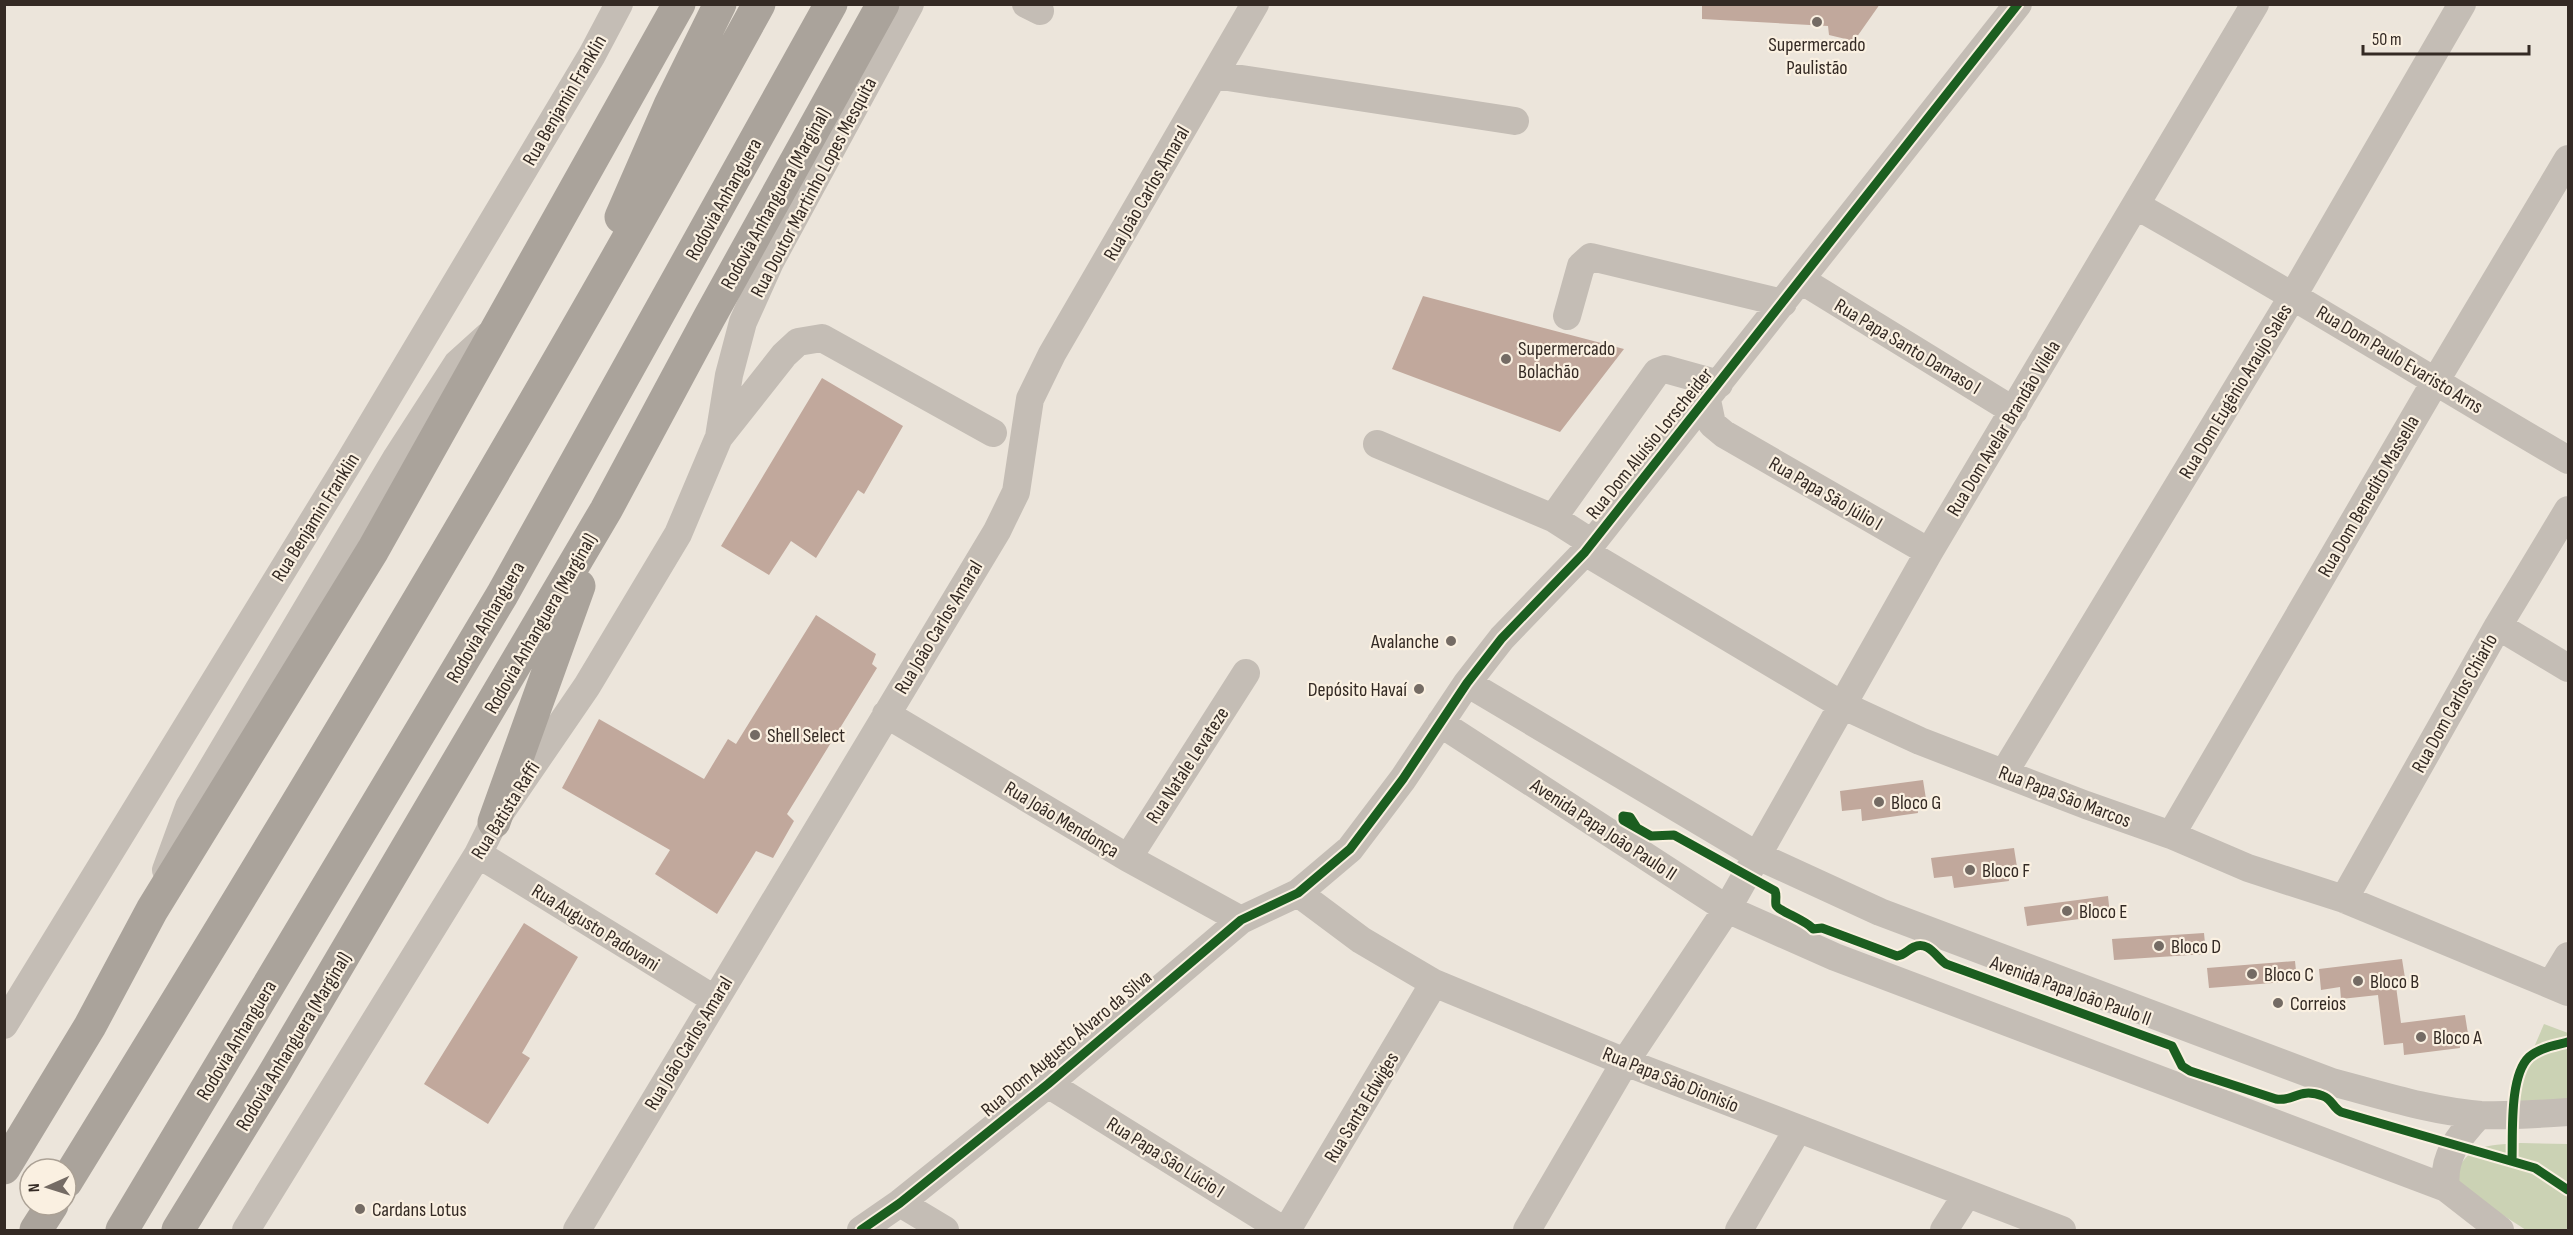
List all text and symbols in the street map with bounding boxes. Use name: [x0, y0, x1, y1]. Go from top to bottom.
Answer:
marker: Supermercado Paulistão: [1810, 15, 1824, 29]
scale bar: [2363, 18, 2530, 56]
text: 50 m: [2372, 29, 2402, 50]
street label: Rua Benjamin Franklin: [518, 31, 612, 170]
place label: Supermercado Paulistão: [1768, 33, 1866, 80]
street label: Rua Doutor Martinho Lopes Mesquita: [746, 73, 882, 301]
street label: Rodovia Anhanguera (Marginal): [715, 103, 835, 293]
street label: Rua João Carlos Amaral: [1099, 122, 1195, 265]
street label: Rodovia Anhanguera: [680, 134, 766, 264]
street label: Rua Papa Santo Damaso I: [1830, 294, 1985, 400]
street label: Rua Dom Eugênio Araujo Sales: [2174, 300, 2298, 483]
street label: Rua Dom Paulo Evaristo Arns: [2312, 301, 2487, 419]
street label: Rua Dom Avelar Brandão Vilela: [1942, 336, 2066, 521]
place label: Supermercado Bolachão: [1518, 337, 1615, 384]
marker: Supermercado Bolachão: [1499, 352, 1513, 366]
street label: Rua Dom Aluísio Lorscheider: [1581, 363, 1718, 524]
street label: Rua Dom Benedito Massella: [2313, 411, 2425, 582]
street label: Rua Benjamin Franklin: [267, 449, 365, 586]
street label: Rua Papa São Júlio I: [1764, 452, 1887, 536]
street label: Rodovia Anhanguera (Marginal): [479, 529, 602, 718]
street label: Rua João Carlos Amaral: [890, 556, 988, 699]
street label: Rodovia Anhanguera: [441, 558, 530, 687]
place label: Avalanche: [1370, 630, 1439, 654]
street label: Rua Dom Carlos Chiarlo: [2407, 630, 2503, 777]
marker: Avalanche: [1444, 634, 1458, 648]
place label: Depósito Havaí: [1308, 678, 1407, 702]
marker: Depósito Havaí: [1412, 682, 1426, 696]
street label: Rua Natale Levateze: [1141, 703, 1234, 828]
place label: Shell Select: [767, 724, 845, 748]
marker: Shell Select: [748, 728, 762, 742]
street label: Rua Batista Raffi: [466, 757, 545, 864]
street label: Rua Papa São Marcos: [1995, 761, 2134, 833]
street label: Avenida Papa João Paulo II: [1525, 773, 1681, 886]
street label: Rua João Mendonça: [1000, 776, 1123, 863]
place label: Bloco G: [1891, 791, 1941, 815]
marker: Bloco G: [1872, 795, 1886, 809]
place label: Bloco F: [1982, 859, 2030, 883]
marker: Bloco F: [1963, 863, 1977, 877]
street label: Rua Augusto Padovani: [527, 879, 664, 977]
place label: Bloco E: [2079, 900, 2128, 924]
marker: Bloco E: [2060, 904, 2074, 918]
place label: Bloco D: [2171, 935, 2221, 959]
marker: Bloco D: [2152, 939, 2166, 953]
street label: Rodovia Anhanguera (Marginal): [231, 948, 357, 1135]
street label: Avenida Papa João Paulo II: [1986, 950, 2154, 1031]
place label: Bloco C: [2264, 963, 2314, 987]
street label: Rua Dom Augusto Álvaro da Silva: [976, 965, 1157, 1122]
marker: Bloco C: [2245, 967, 2259, 981]
place label: Bloco B: [2370, 970, 2419, 994]
street label: Rua João Carlos Amaral: [640, 972, 738, 1115]
marker: Bloco B: [2351, 974, 2365, 988]
street label: Rodovia Anhanguera: [192, 976, 282, 1105]
place label: Correios: [2290, 992, 2346, 1016]
marker: Correios: [2271, 996, 2285, 1010]
place label: Bloco A: [2433, 1026, 2482, 1050]
marker: Bloco A: [2414, 1030, 2428, 1044]
street label: Rua Papa São Dionisío: [1599, 1042, 1742, 1118]
street label: Rua Santa Edwiges: [1319, 1048, 1404, 1167]
street label: Rua Papa São Lúcio I: [1102, 1112, 1229, 1204]
north arrow: [18, 1157, 78, 1217]
text: N: [25, 1183, 44, 1192]
place label: Cardans Lotus: [372, 1198, 467, 1222]
marker: Cardans Lotus: [353, 1202, 367, 1216]

